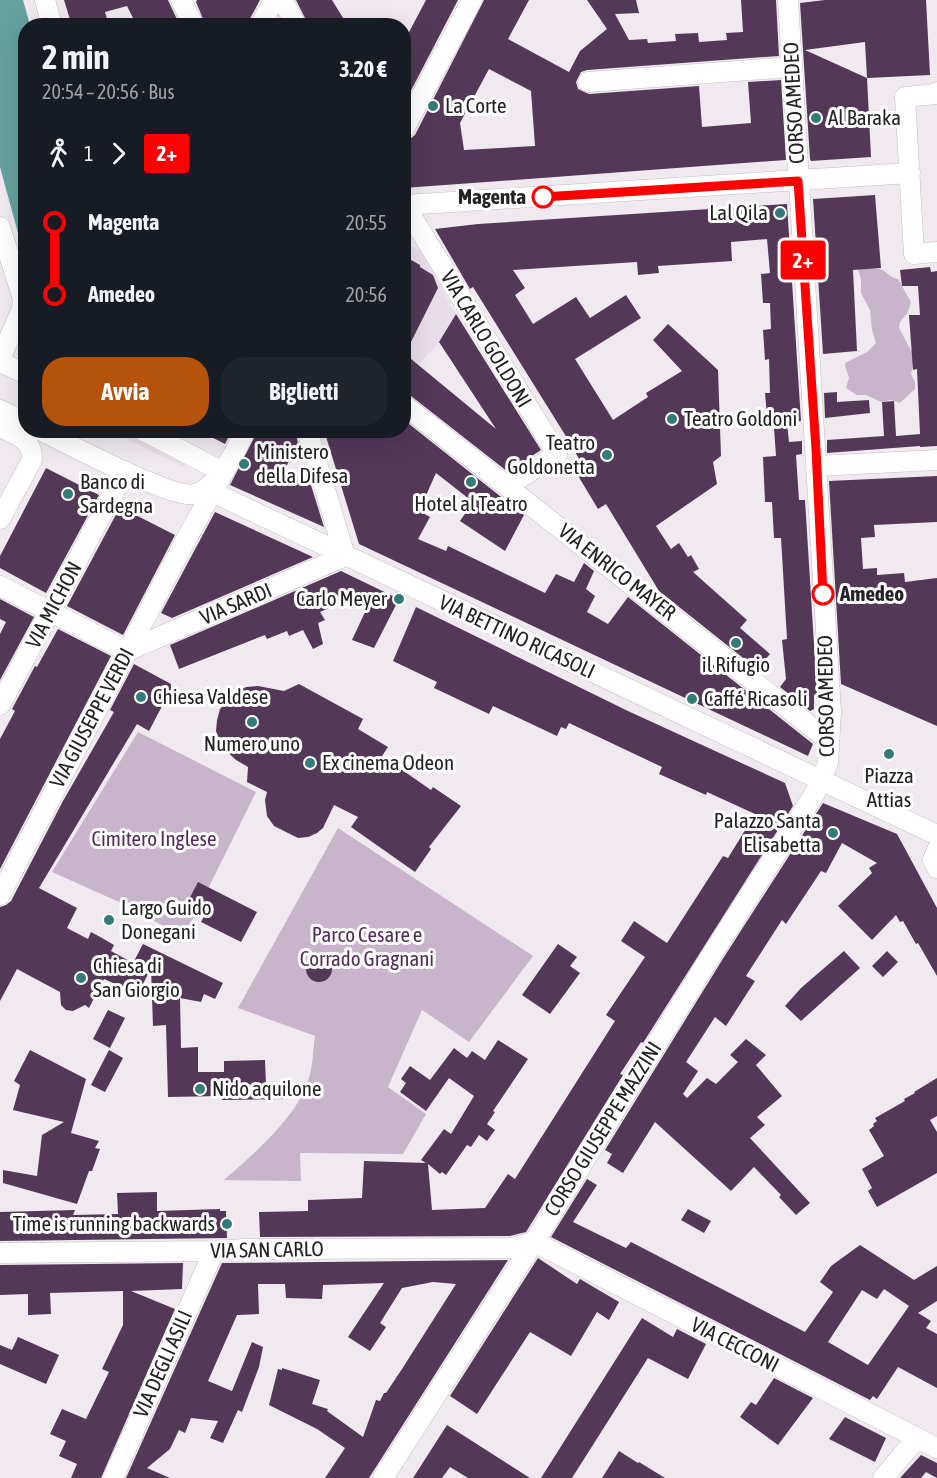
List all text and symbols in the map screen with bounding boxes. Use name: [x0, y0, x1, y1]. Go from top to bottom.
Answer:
text: 2 min: [42, 38, 109, 76]
street label: CORSO AMEDEO: [778, 41, 808, 165]
text: 3.20 €: [339, 56, 387, 82]
text: 20:54 – 20:56 · Bus: [42, 80, 175, 103]
place label: La Corte: [445, 93, 506, 117]
marker: La Corte: [426, 99, 440, 113]
place label: Al Baraka: [828, 105, 901, 129]
marker: Al Baraka: [809, 111, 823, 125]
icon: walk: [42, 137, 75, 170]
icon: forward: [102, 137, 135, 170]
text: 2+: [156, 141, 177, 165]
text: 1: [84, 142, 93, 165]
place label: Magenta: [458, 184, 526, 208]
marker: Magenta: [532, 186, 554, 208]
place label: Lal Qila: [709, 200, 768, 224]
marker: Lal Qila: [773, 206, 787, 220]
text: Magenta: [88, 209, 159, 235]
text: 20:55: [345, 211, 387, 234]
line badge: 2+: [776, 240, 830, 280]
text: 2+: [793, 248, 813, 272]
street label: VIA CARLO GOLDONI: [437, 266, 537, 411]
text: Amedeo: [88, 281, 155, 307]
text: 20:56: [345, 283, 387, 306]
button: Avvia: [42, 357, 209, 426]
button: Biglietti: [221, 357, 387, 426]
place label: Teatro Goldoni: [684, 406, 797, 430]
marker: Teatro Goldoni: [665, 412, 679, 426]
place label: Teatro Goldonetta: [507, 430, 595, 478]
place label: Ministero della Difesa: [256, 439, 348, 487]
marker: Teatro Goldonetta: [600, 448, 614, 462]
marker: Ministero della Difesa: [237, 457, 251, 471]
place label: Banco di Sardegna: [80, 469, 153, 517]
marker: Hotel al Teatro: [464, 475, 478, 489]
marker: Banco di Sardegna: [61, 487, 75, 501]
place label: Hotel al Teatro: [414, 491, 528, 515]
street label: VIA ENRICO MAYER: [554, 518, 681, 625]
street label: VIA MICHON: [20, 557, 86, 652]
street label: VIA SARDI: [196, 577, 275, 629]
place label: Amedeo: [839, 581, 904, 605]
marker: Amedeo: [812, 583, 834, 605]
place label: Carlo Meyer: [296, 586, 388, 610]
street label: VIA BETTINO RICASOLI: [436, 589, 599, 683]
marker: Carlo Meyer: [392, 592, 406, 606]
street label: CORSO AMEDEO: [812, 635, 838, 757]
marker: il Rifugio: [729, 636, 743, 650]
street label: VIA GIUSEPPE VERDI: [44, 644, 138, 791]
place label: il Rifugio: [702, 652, 770, 676]
place label: Chiesa Valdese: [153, 684, 268, 708]
place label: Caffé Ricasoli: [704, 686, 808, 710]
marker: Chiesa Valdese: [134, 690, 148, 704]
marker: Caffé Ricasoli: [685, 692, 699, 706]
marker: Numero uno: [245, 715, 259, 729]
place label: Numero uno: [204, 731, 300, 755]
marker: Piazza Attias: [882, 747, 896, 761]
place label: Ex cinema Odeon: [322, 750, 454, 774]
marker: Ex cinema Odeon: [303, 756, 317, 770]
place label: Piazza Attias: [864, 763, 914, 811]
place label: Palazzo Santa Elisabetta: [714, 808, 821, 856]
park label: Cimitero Inglese: [92, 826, 216, 850]
marker: Palazzo Santa Elisabetta: [826, 826, 840, 840]
place label: Largo Guido Donegani: [121, 895, 212, 943]
marker: Largo Guido Donegani: [102, 913, 116, 927]
park label: Parco Cesare e Corrado Gragnani: [300, 922, 434, 970]
place label: Chiesa di San Giorgio: [93, 953, 180, 1001]
marker: Chiesa di San Giorgio: [74, 971, 88, 985]
street label: CORSO GIUSEPPE MAZZINI: [539, 1037, 666, 1220]
place label: Nido aquilone: [212, 1076, 322, 1100]
marker: Nido aquilone: [193, 1082, 207, 1096]
place label: Time is running backwards: [13, 1211, 215, 1235]
marker: Time is running backwards: [220, 1217, 234, 1231]
street label: VIA SAN CARLO: [210, 1236, 324, 1262]
street label: VIA DEGLI ASILI: [128, 1306, 196, 1421]
street label: VIA CECCONI: [688, 1312, 783, 1376]

